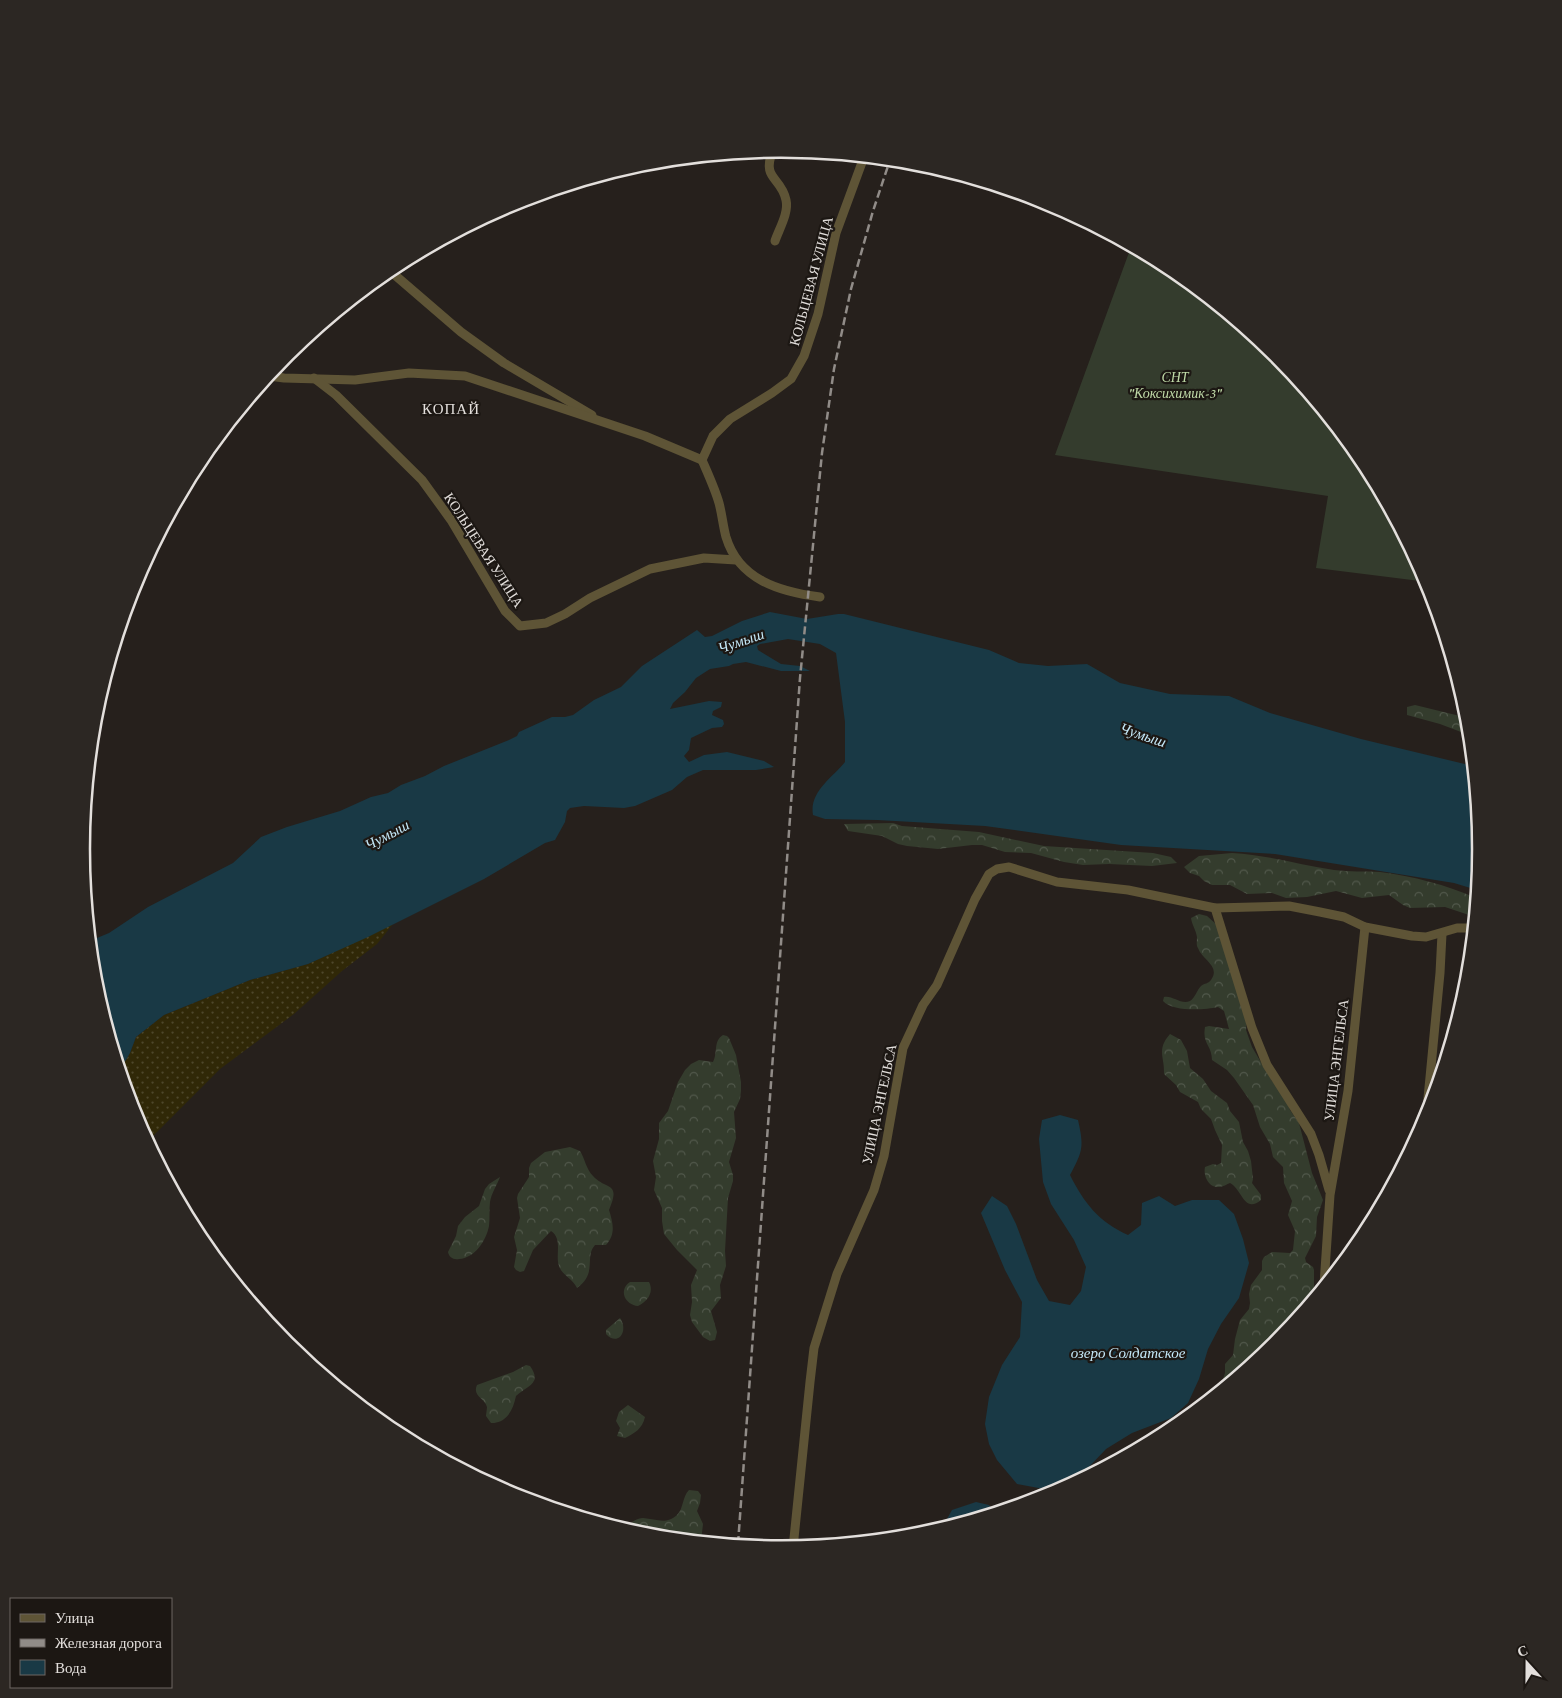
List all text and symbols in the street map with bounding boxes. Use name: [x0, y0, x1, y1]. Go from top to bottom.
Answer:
street label: КОЛЬЦЕВАЯ УЛИЦА: [786, 214, 836, 347]
park label: СНТ "Коксихимик-3": [1128, 369, 1223, 401]
district label: КОПАЙ: [422, 401, 480, 417]
street label: КОЛЬЦЕВАЯ УЛИЦА: [441, 490, 527, 611]
water label: Чумыш: [716, 626, 766, 656]
water label: Чумыш: [1118, 720, 1168, 750]
water label: Чумыш: [362, 817, 412, 853]
street label: УЛИЦА ЭНГЕЛЬСА: [1321, 997, 1352, 1122]
street label: УЛИЦА ЭНГЕЛЬСА: [858, 1042, 900, 1166]
water label: озеро Солдатское: [1071, 1345, 1186, 1361]
legend: [10, 1598, 172, 1688]
text: Улица: [55, 1610, 94, 1626]
text: Железная дорога: [55, 1635, 162, 1651]
north arrow: [1502, 1638, 1552, 1688]
text: С: [1515, 1642, 1530, 1660]
text: Вода: [55, 1660, 87, 1676]

